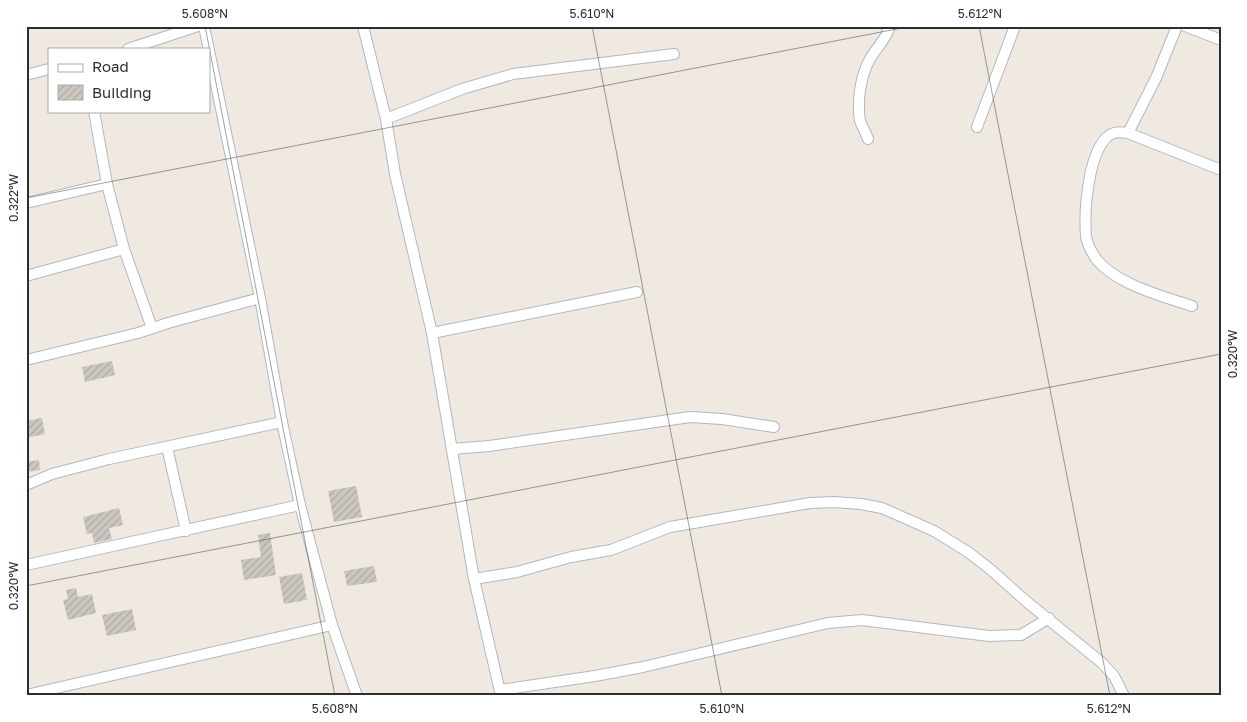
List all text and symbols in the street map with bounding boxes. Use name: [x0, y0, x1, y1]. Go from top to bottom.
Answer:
text: 5.608°N: [182, 6, 228, 21]
text: 5.610°N: [570, 6, 614, 21]
text: 5.612°N: [958, 6, 1002, 21]
legend: [48, 48, 210, 112]
text: Road: [92, 57, 129, 75]
text: Building: [92, 83, 152, 101]
text: 0.322°W: [6, 173, 21, 222]
text: 0.320°W: [1225, 329, 1240, 378]
text: 0.320°W: [6, 561, 21, 610]
text: 5.608°N: [312, 701, 358, 716]
text: 5.610°N: [700, 701, 744, 716]
text: 5.612°N: [1087, 701, 1131, 716]

